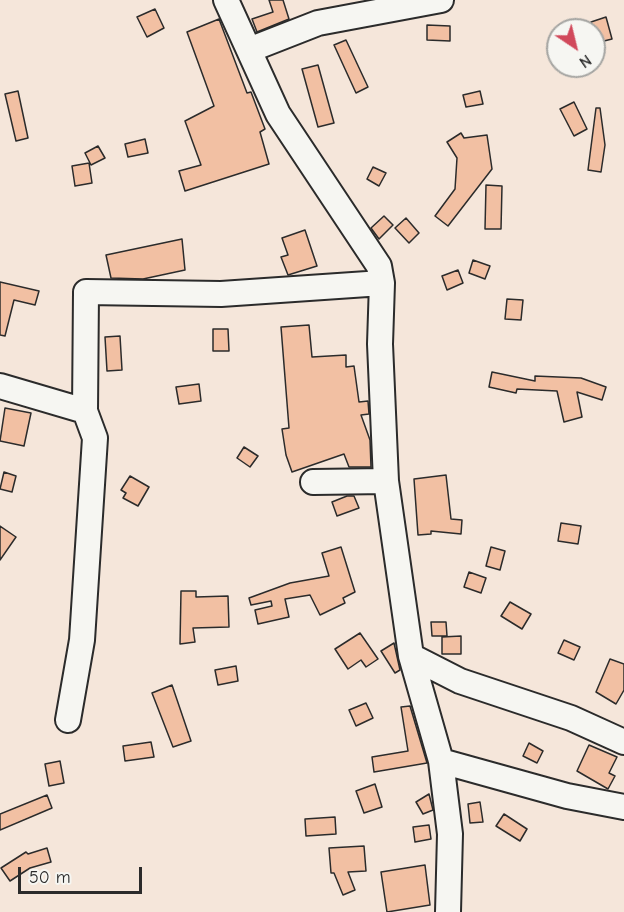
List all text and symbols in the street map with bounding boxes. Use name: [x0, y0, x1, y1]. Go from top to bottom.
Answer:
north arrow: [546, 18, 606, 78]
text: N: [576, 51, 595, 71]
scale bar: [21, 855, 146, 893]
text: 50 m: [29, 867, 71, 888]

